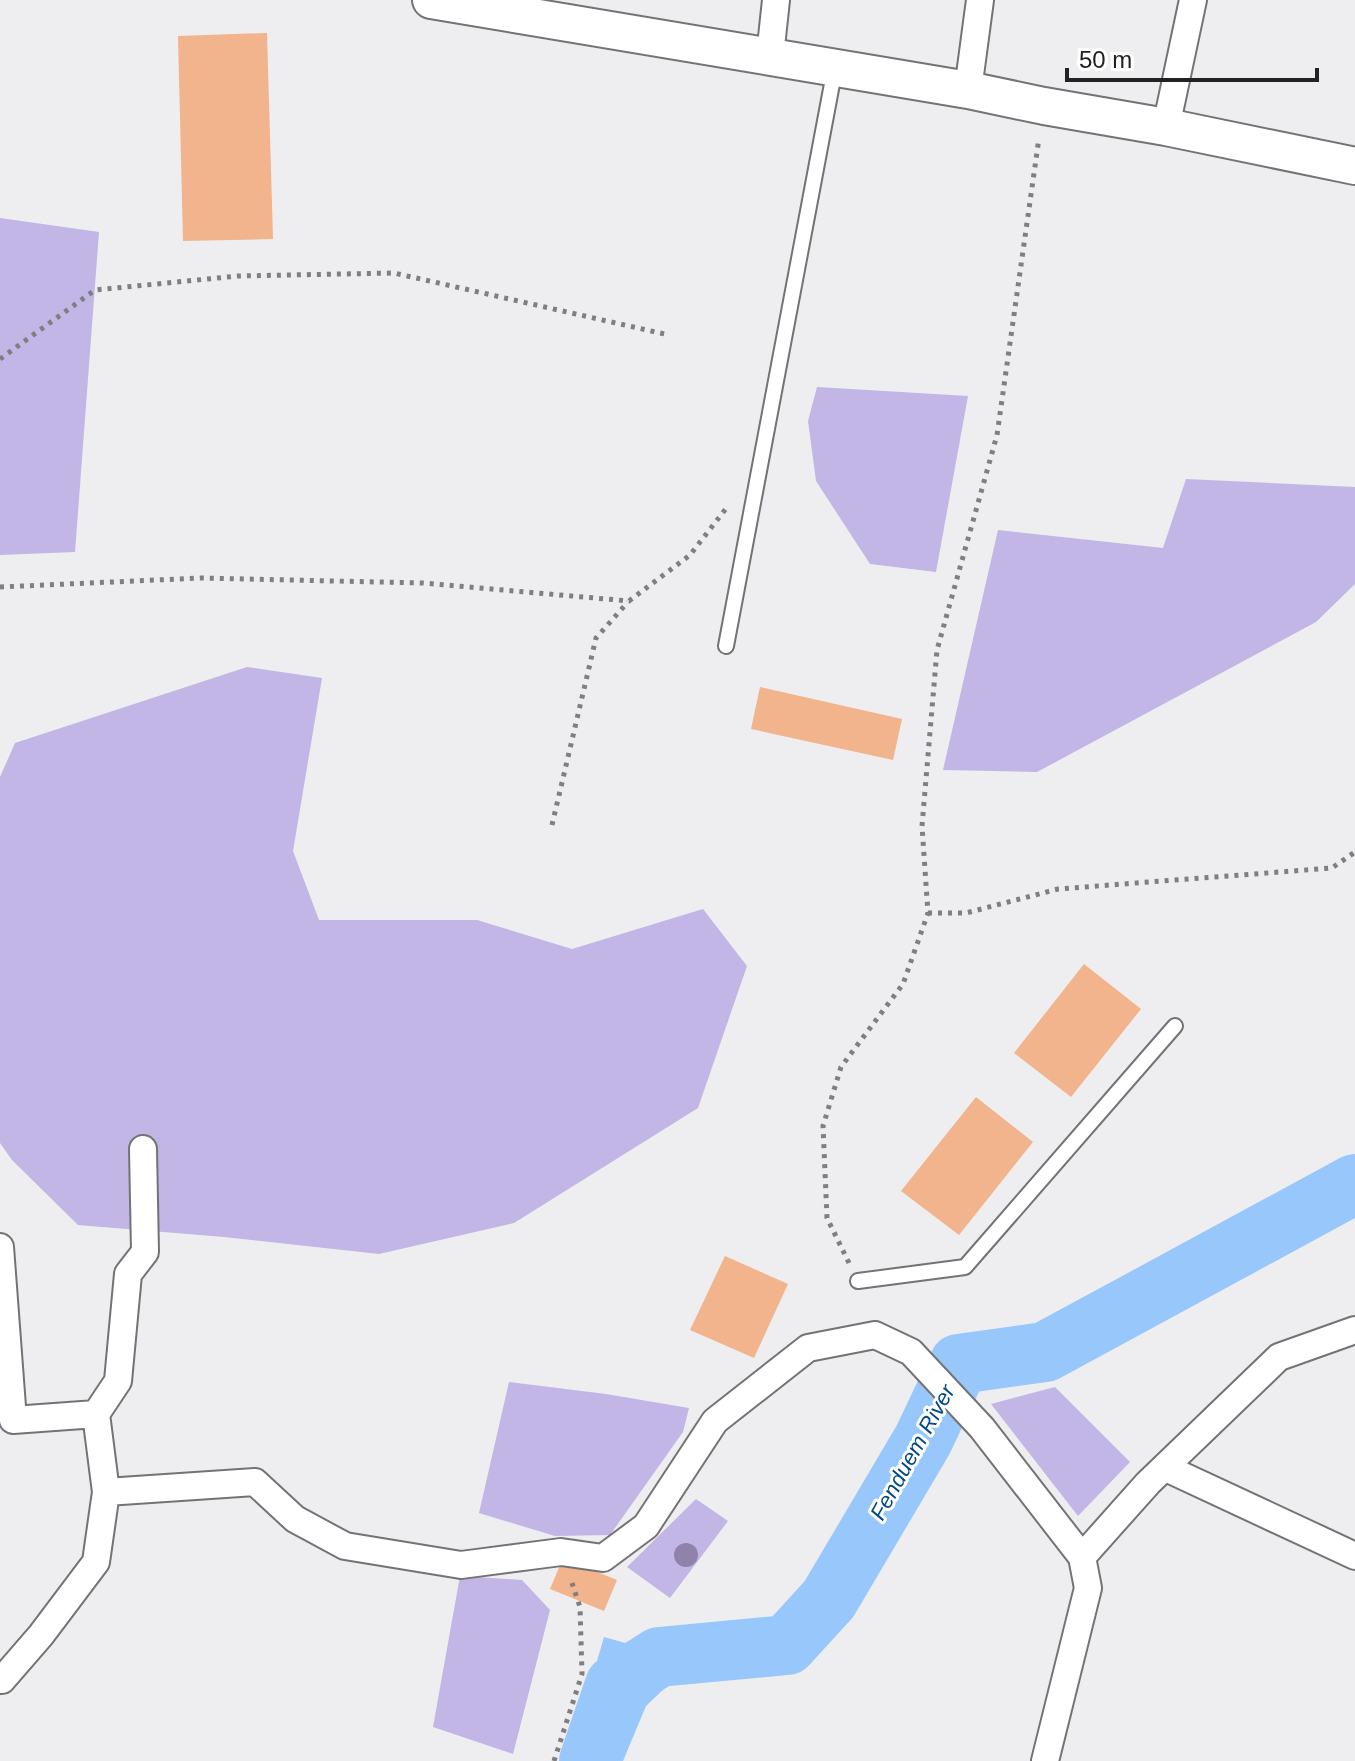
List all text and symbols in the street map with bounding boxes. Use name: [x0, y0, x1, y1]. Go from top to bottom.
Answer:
scale bar: [1067, 32, 1317, 82]
text: 50 m: [1079, 46, 1132, 73]
water label: Fenduem River: [865, 1379, 961, 1524]

